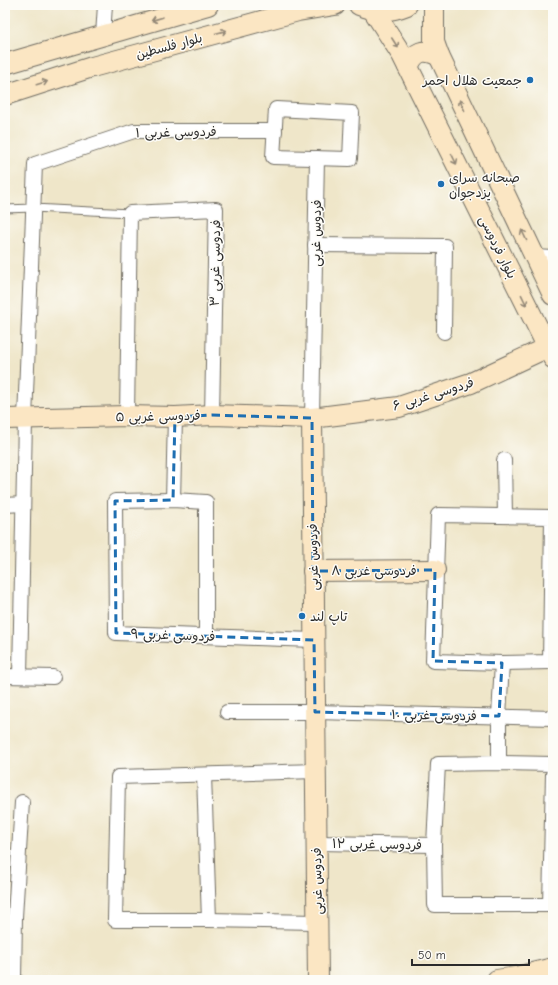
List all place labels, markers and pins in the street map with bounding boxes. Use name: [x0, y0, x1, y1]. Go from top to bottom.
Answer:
place label: جمعیت هلال احمر: [422, 73, 522, 89]
marker: جمعیت هلال احمر: [525, 75, 535, 85]
place label: صبحانه سرای یزدجوان: [449, 170, 520, 201]
marker: صبحانه سرای یزدجوان: [436, 179, 446, 189]
place label: تاپ لند: [310, 609, 347, 625]
marker: تاپ لند: [297, 611, 307, 621]

